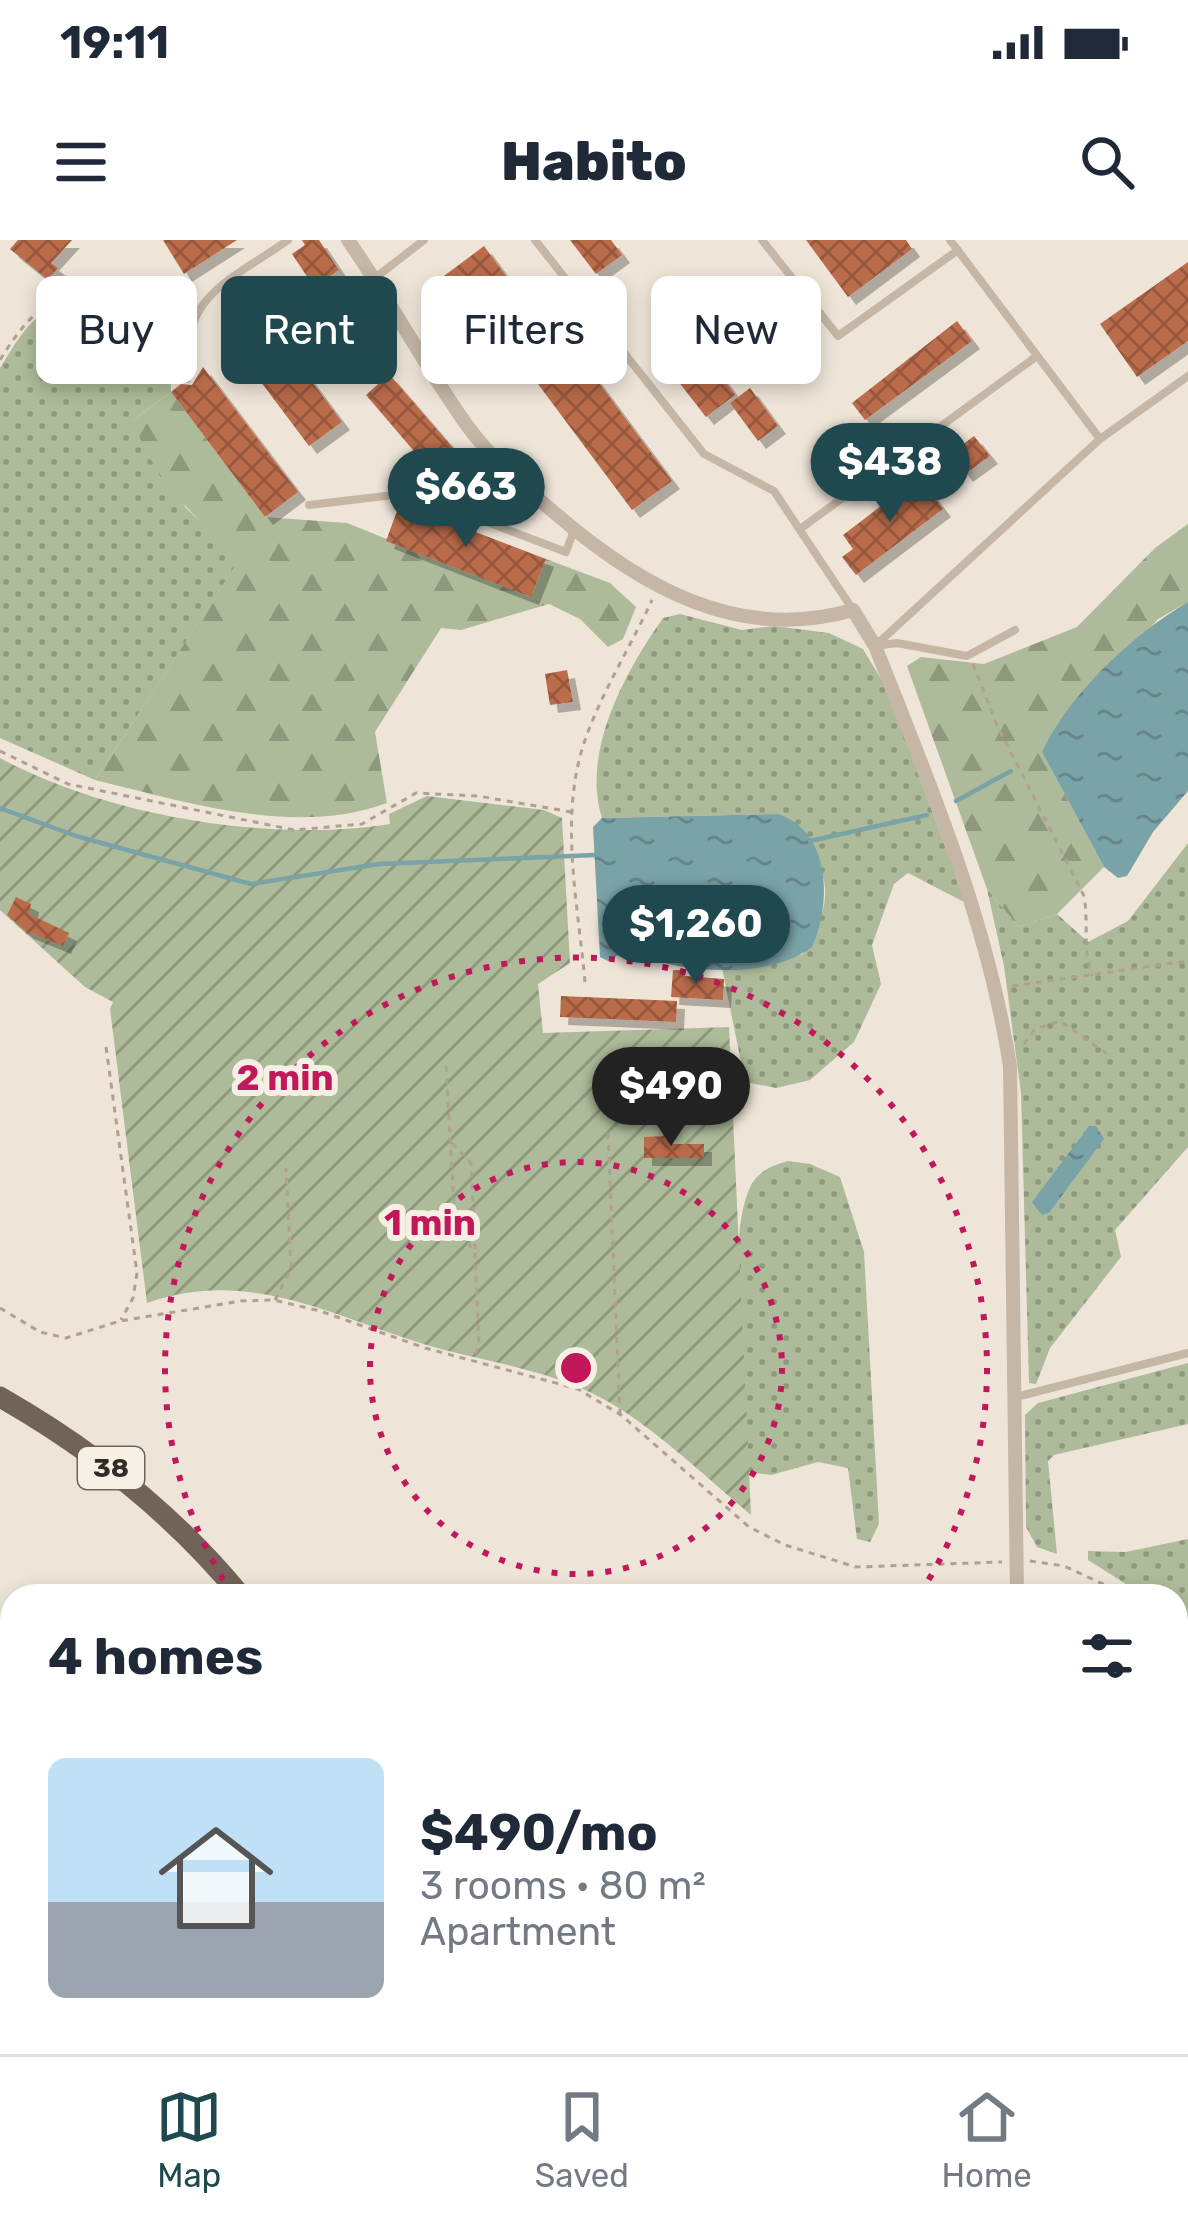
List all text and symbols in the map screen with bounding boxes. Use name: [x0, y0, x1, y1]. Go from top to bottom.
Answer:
text: 19:11: [60, 16, 169, 69]
icon: menu: [48, 129, 114, 195]
icon: search: [1074, 129, 1140, 195]
text: Habito: [501, 130, 687, 194]
chip: Buy: [36, 276, 197, 384]
chip: Rent: [221, 276, 397, 384]
chip: Filters: [421, 276, 627, 384]
chip: New: [651, 276, 821, 384]
pin: $438: [819, 423, 961, 525]
text: $438: [838, 439, 942, 485]
pin: $663: [395, 448, 537, 550]
text: $663: [415, 464, 517, 510]
pin: $1,260: [598, 885, 794, 987]
text: $1,260: [629, 901, 763, 947]
pin: $490: [600, 1047, 742, 1149]
text: 2 min: [236, 1056, 334, 1099]
text: $490: [619, 1063, 723, 1109]
text: 1 min: [384, 1201, 476, 1244]
centre of rings: [555, 1347, 597, 1389]
road number: 38: [78, 1447, 144, 1489]
icon: filters: [1074, 1623, 1140, 1689]
text: 4 homes: [48, 1626, 263, 1687]
text: $490/mo: [420, 1802, 658, 1863]
icon: home: [144, 1806, 288, 1950]
text: 3 rooms · 80 m²: [420, 1863, 706, 1909]
text: Apartment: [420, 1909, 616, 1955]
tab: Map: [156, 2084, 222, 2195]
tab: Saved: [535, 2084, 629, 2195]
tab: Home: [941, 2084, 1032, 2195]

